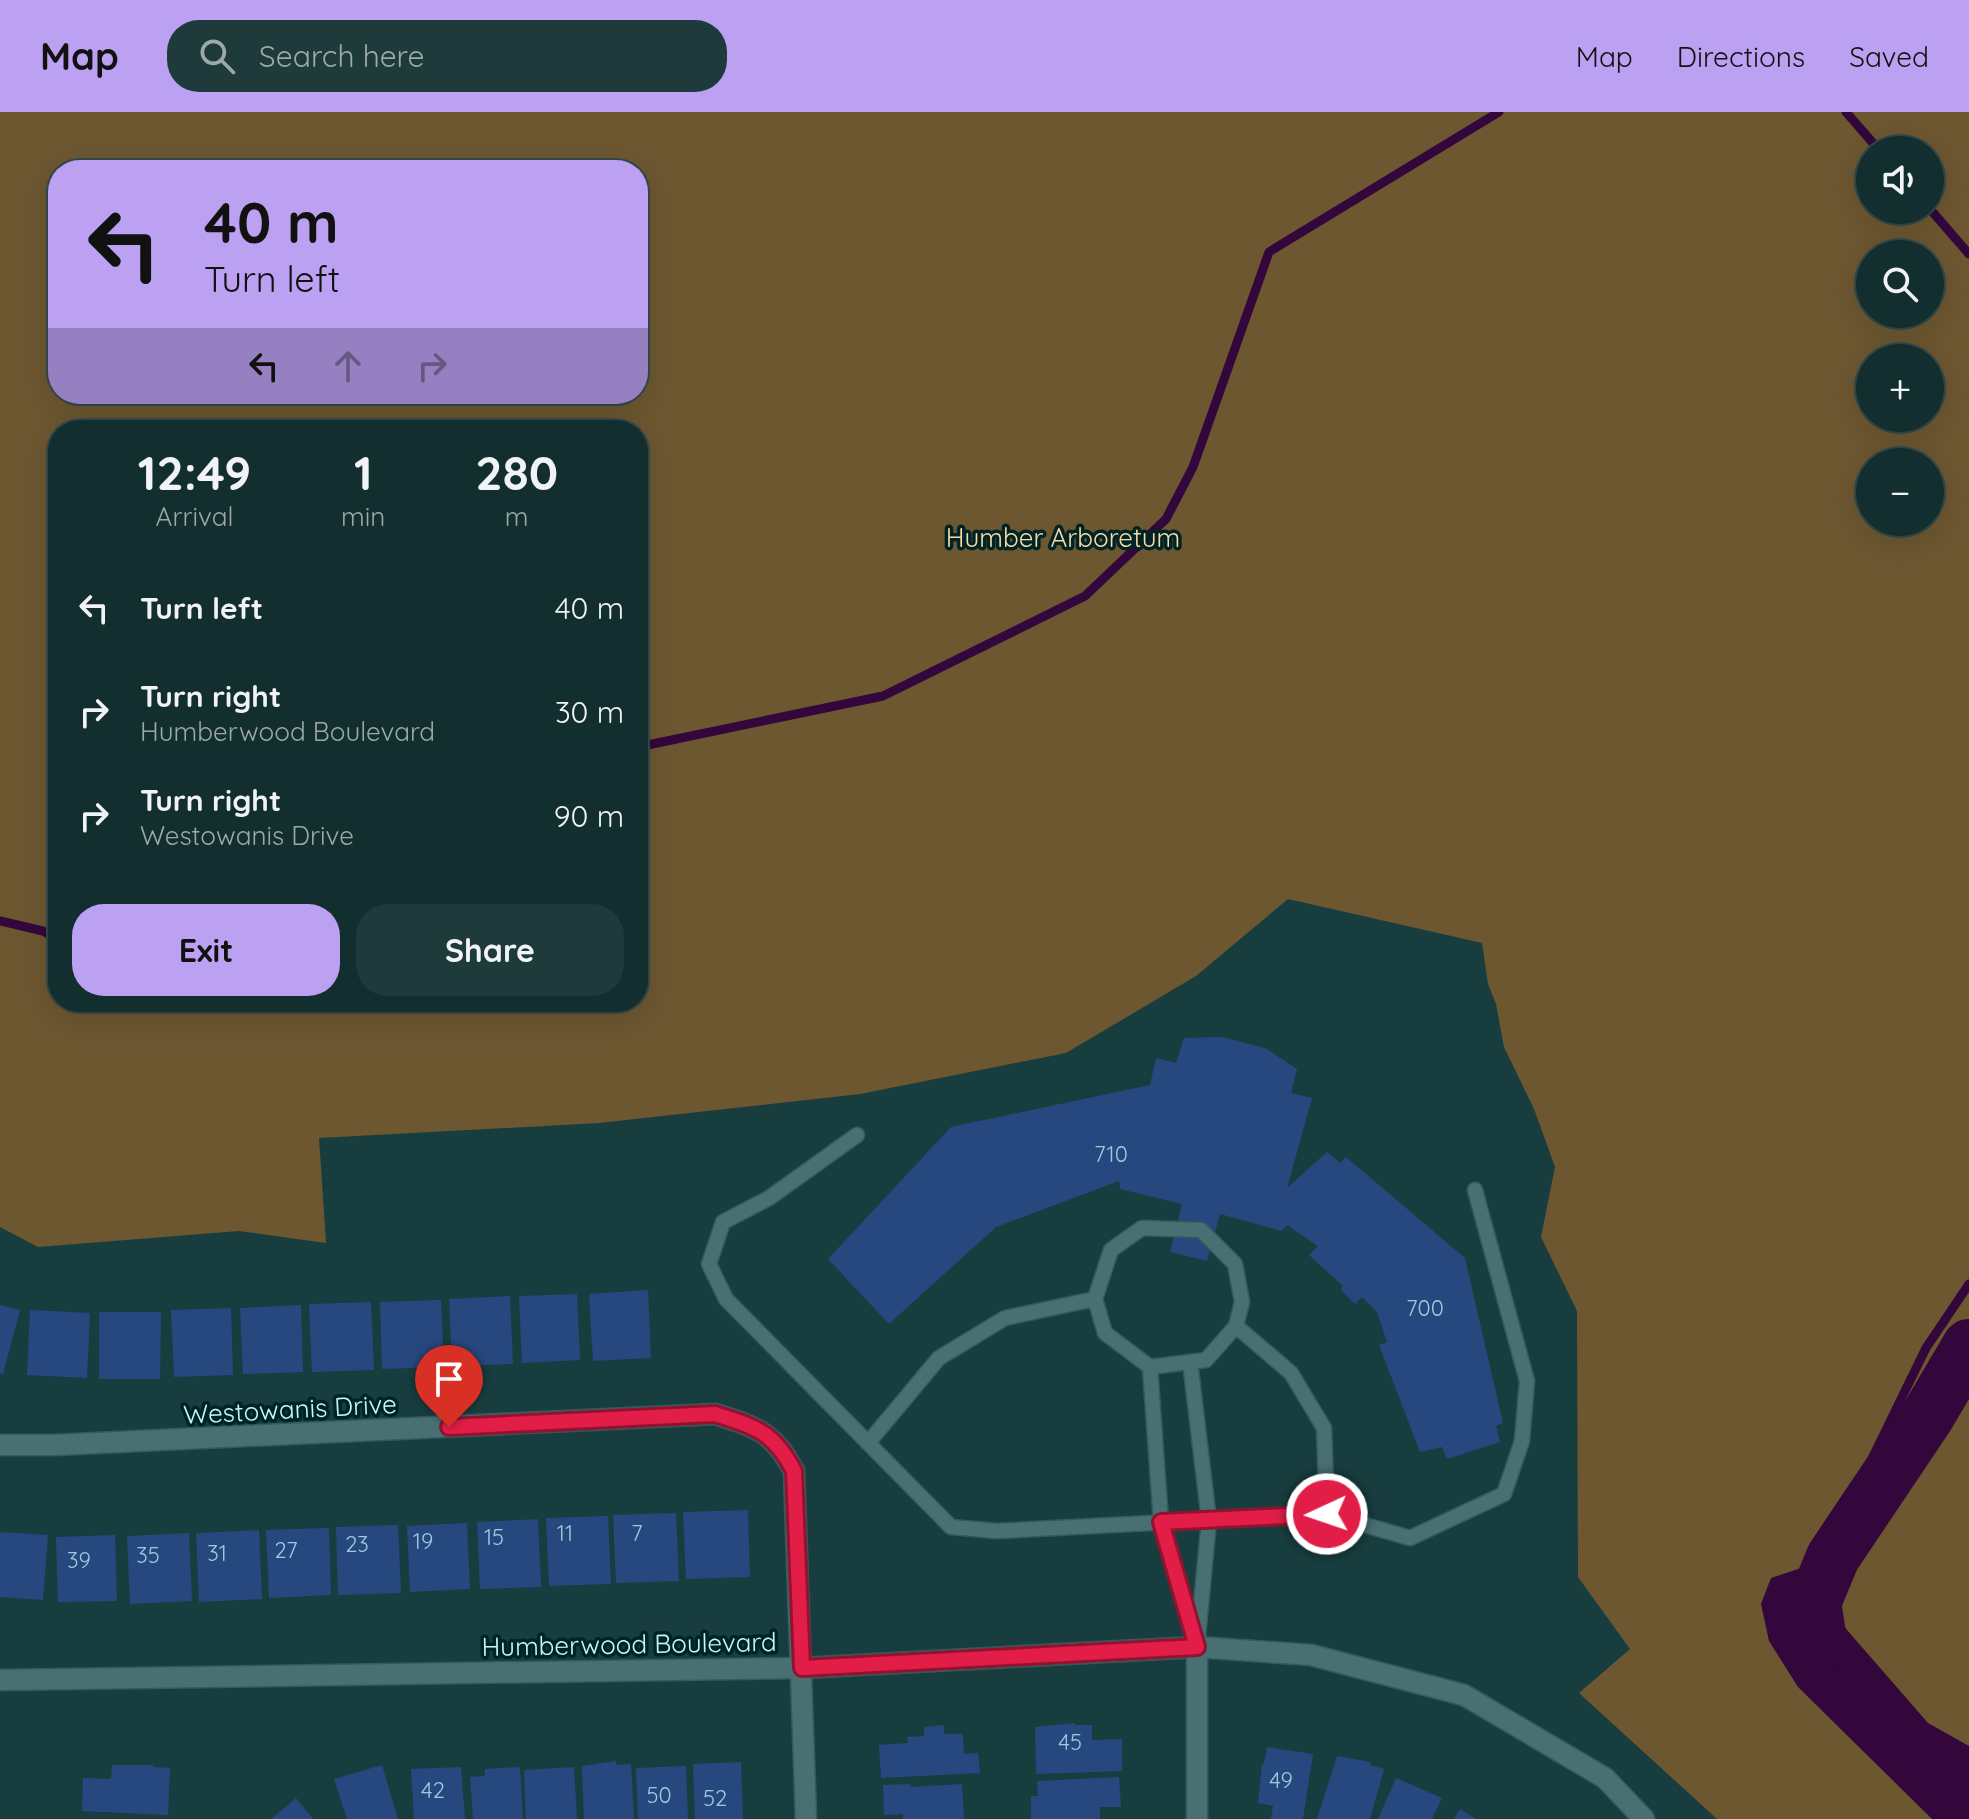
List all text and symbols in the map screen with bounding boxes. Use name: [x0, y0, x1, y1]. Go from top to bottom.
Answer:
search box: [167, 20, 727, 92]
text: Map: [40, 32, 119, 80]
icon: search: [195, 34, 239, 78]
text: Search here: [259, 37, 424, 75]
text: Map: [1576, 39, 1633, 74]
text: Directions: [1677, 39, 1805, 74]
text: Saved: [1849, 39, 1929, 74]
map controls: [1856, 136, 1944, 536]
button: sound: [1856, 136, 1944, 224]
text: 40 m: [204, 187, 339, 257]
icon: left: [72, 192, 176, 296]
button: search: [1856, 240, 1944, 328]
text: Turn left: [204, 256, 340, 301]
icon: left: [242, 344, 286, 388]
icon: ahead: [326, 344, 370, 388]
icon: right: [410, 344, 454, 388]
button: +: [1856, 344, 1944, 432]
text: 12:49: [138, 442, 251, 502]
text: 1: [354, 442, 373, 502]
text: 280: [475, 442, 558, 502]
button: −: [1856, 448, 1944, 536]
text: Arrival: [156, 500, 233, 533]
text: min: [341, 500, 385, 533]
text: m: [505, 500, 529, 533]
park label: Humber Arboretum: [946, 521, 1180, 554]
icon: left: [72, 586, 116, 630]
text: Turn left: [140, 589, 263, 627]
text: 40 m: [555, 589, 624, 627]
text: Turn right: [140, 677, 281, 715]
icon: right: [72, 690, 116, 734]
text: 30 m: [555, 693, 624, 731]
text: Humberwood Boulevard: [140, 715, 435, 748]
text: Turn right: [140, 781, 281, 819]
icon: right: [72, 794, 116, 838]
text: 90 m: [554, 797, 624, 835]
text: Westowanis Drive: [140, 819, 354, 852]
button: Exit: [72, 904, 340, 996]
button: Share: [356, 904, 624, 996]
house number: 710: [1094, 1140, 1128, 1168]
house number: 700: [1406, 1294, 1444, 1322]
pin: [415, 1345, 483, 1427]
icon: arrive: [427, 1357, 471, 1401]
street label: Westowanis Drive: [182, 1387, 398, 1431]
position arrow: [1285, 1472, 1369, 1556]
house number: 11: [557, 1519, 573, 1547]
house number: 7: [631, 1519, 643, 1547]
house number: 15: [484, 1523, 504, 1551]
house number: 19: [413, 1527, 433, 1555]
house number: 23: [345, 1530, 369, 1558]
house number: 27: [274, 1536, 298, 1564]
house number: 31: [207, 1539, 227, 1567]
house number: 35: [136, 1541, 160, 1569]
house number: 39: [67, 1546, 91, 1574]
street label: Humberwood Boulevard: [481, 1625, 777, 1663]
house number: 45: [1058, 1728, 1082, 1756]
house number: 49: [1269, 1766, 1293, 1794]
house number: 42: [421, 1776, 445, 1804]
house number: 50: [646, 1781, 672, 1809]
house number: 52: [703, 1784, 727, 1812]

